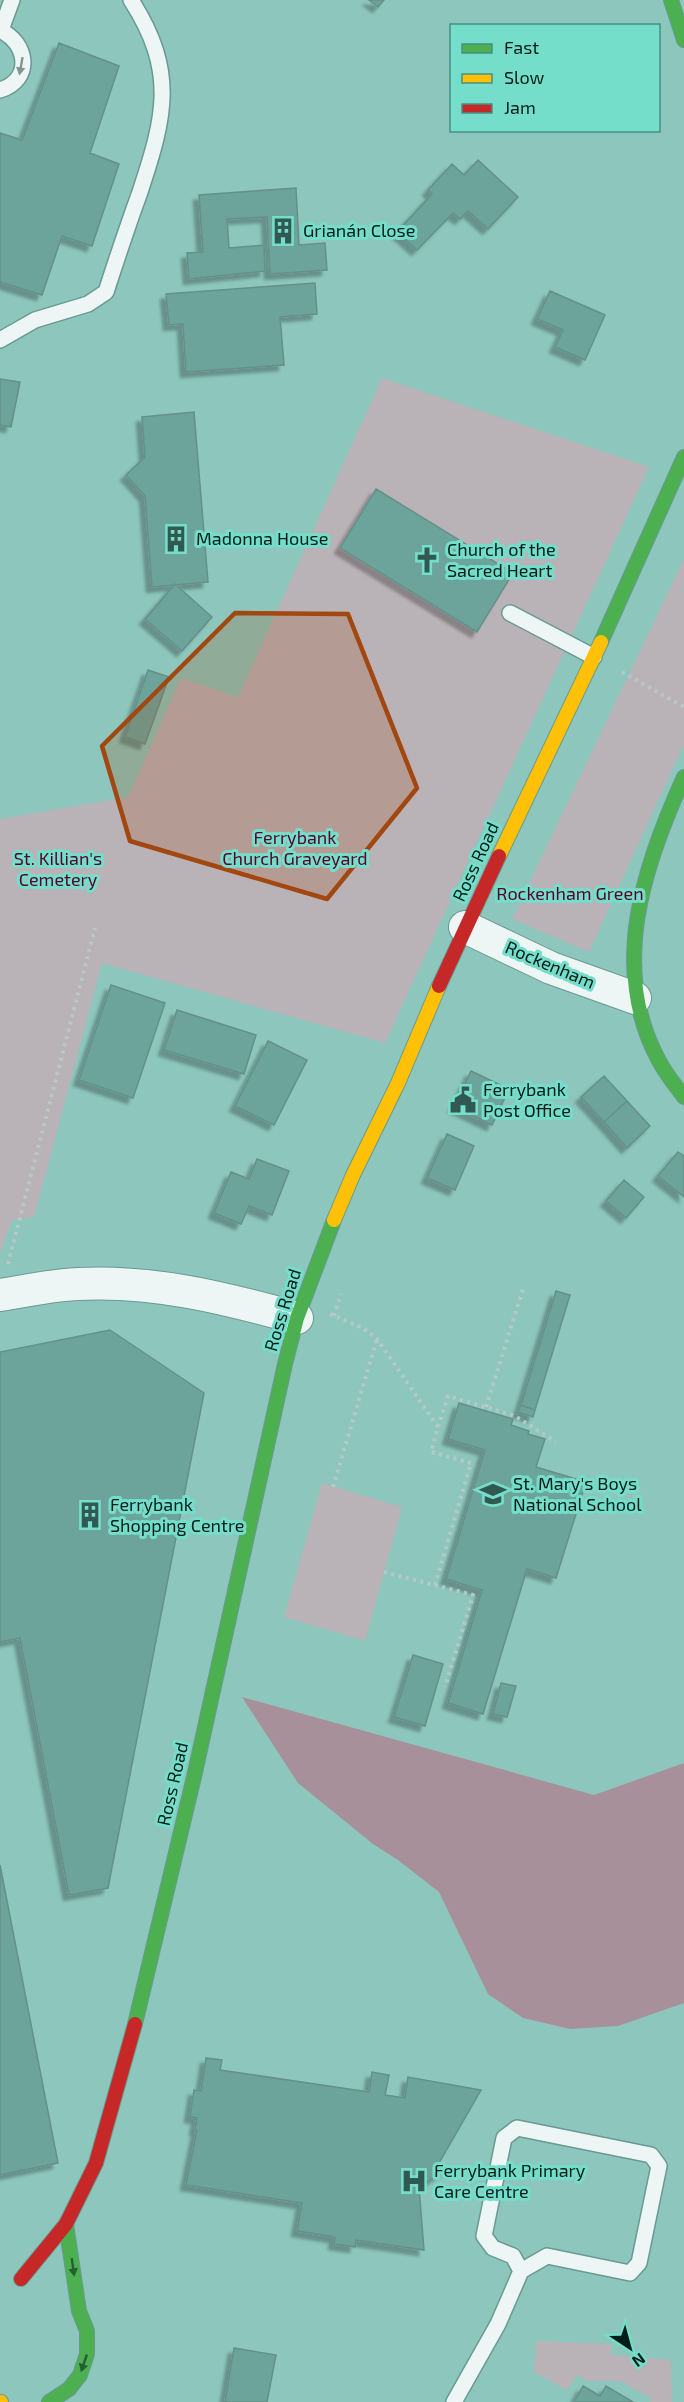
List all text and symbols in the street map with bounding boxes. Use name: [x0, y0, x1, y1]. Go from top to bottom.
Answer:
legend: [450, 24, 660, 132]
text: Fast: [504, 36, 539, 58]
one-way arrow: [16, 57, 25, 76]
text: Slow: [504, 66, 545, 88]
text: Jam: [504, 96, 536, 118]
building icon: Grianán Close: [268, 216, 298, 246]
place label: Grianán Close: [303, 219, 415, 241]
building icon: Madonna House: [161, 524, 191, 554]
place label: Madonna House: [196, 527, 328, 549]
place label: Church of the Sacred Heart: [447, 538, 556, 581]
church icon: Church of the Sacred Heart: [412, 545, 442, 575]
street label: Ross Road: [447, 818, 503, 905]
park label: Ferrybank Church Graveyard: [222, 826, 368, 869]
park label: St. Killian's Cemetery: [14, 847, 102, 890]
park label: Rockenham Green: [496, 882, 644, 904]
street label: Rockenham: [502, 935, 598, 993]
place label: Ferrybank Post Office: [483, 1078, 571, 1121]
public building icon: Ferrybank Post Office: [448, 1085, 478, 1115]
street label: Ross Road: [259, 1266, 305, 1354]
place label: St. Mary's Boys National School: [513, 1472, 642, 1515]
school or university icon: St. Mary's Boys National School: [478, 1479, 508, 1509]
place label: Ferrybank Shopping Centre: [110, 1493, 245, 1536]
building icon: Ferrybank Shopping Centre: [75, 1500, 105, 1530]
street label: Ross Road: [152, 1740, 192, 1828]
place label: Ferrybank Primary Care Centre: [434, 2159, 586, 2202]
hospital icon: Ferrybank Primary Care Centre: [399, 2166, 429, 2196]
one-way arrow: [68, 2258, 77, 2277]
north arrow: [600, 2318, 660, 2378]
text: N: [629, 2349, 649, 2372]
one-way arrow: [78, 2354, 88, 2372]

